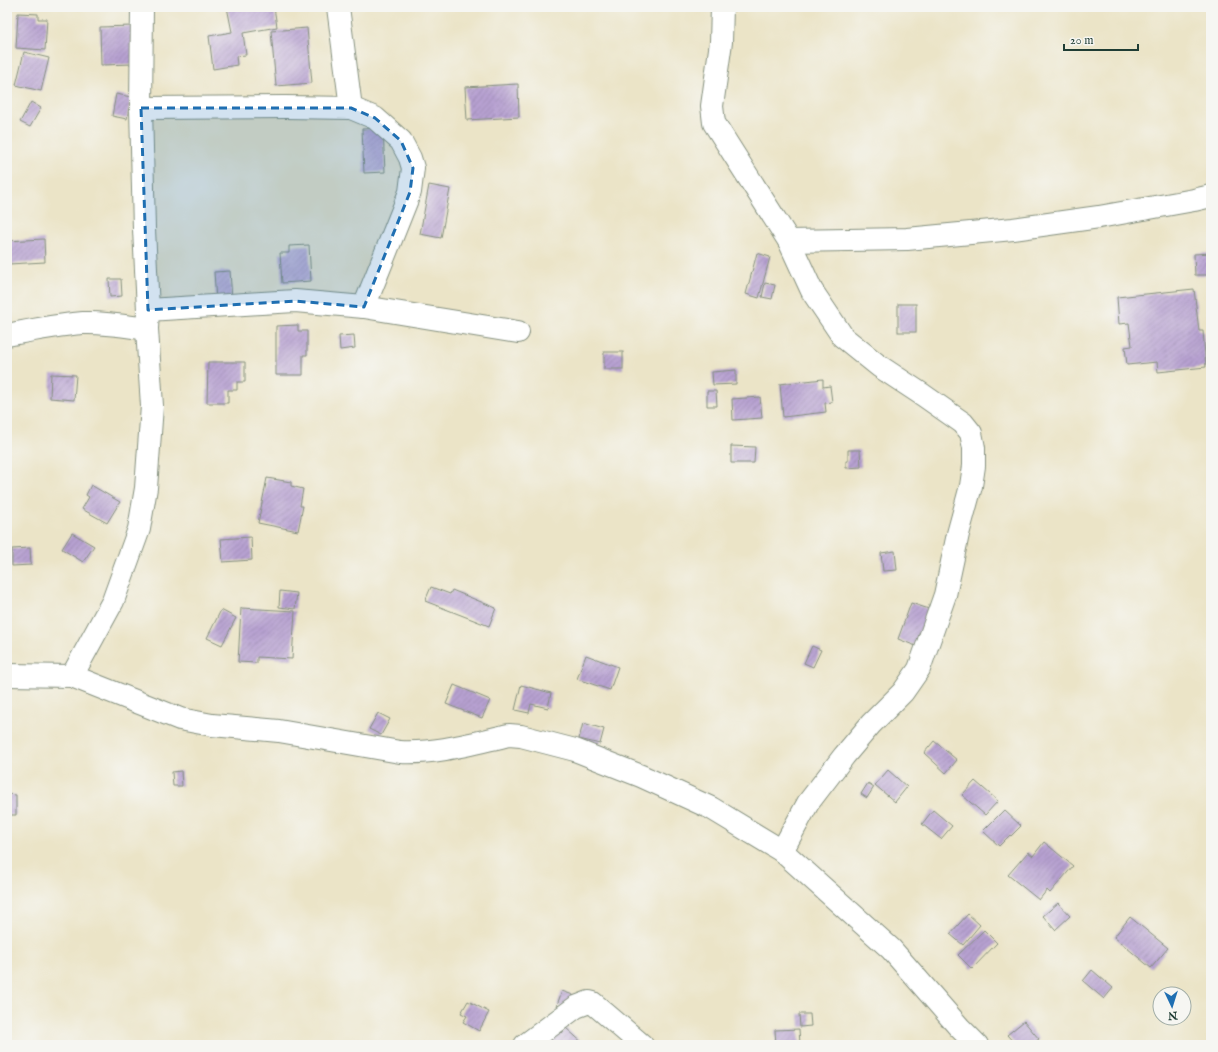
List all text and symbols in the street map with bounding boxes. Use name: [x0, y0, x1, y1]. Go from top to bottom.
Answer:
scale bar: [1064, 26, 1138, 52]
text: 20 m: [1070, 33, 1093, 48]
north arrow: [1152, 986, 1192, 1026]
text: N: [1167, 1008, 1179, 1022]

